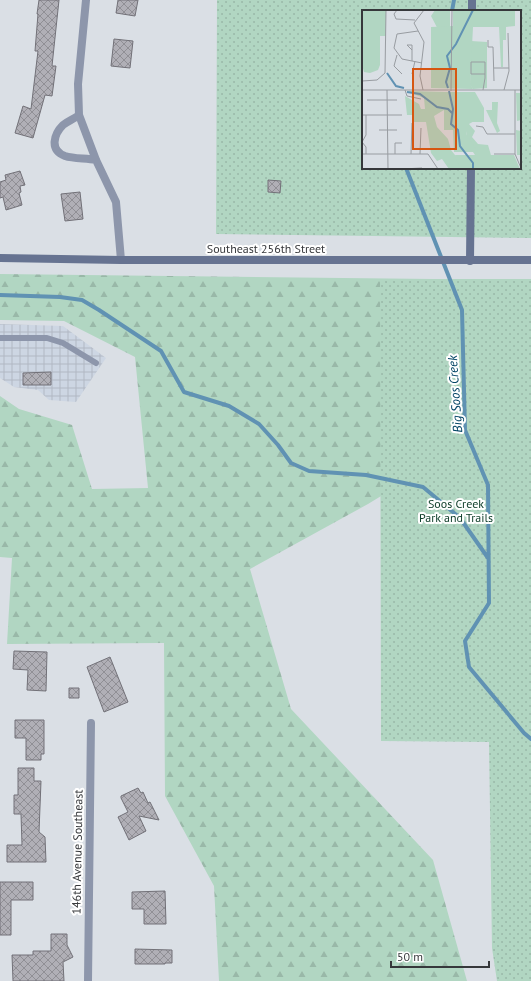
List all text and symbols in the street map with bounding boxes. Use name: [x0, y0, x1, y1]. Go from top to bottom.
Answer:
inset map: [362, 10, 521, 169]
street label: Southeast 256th Street: [207, 241, 325, 256]
water label: Big Soos Creek: [444, 354, 466, 433]
park label: Soos Creek Park and Trails: [419, 496, 493, 525]
street label: 146th Avenue Southeast: [68, 789, 86, 915]
scale bar: [391, 943, 489, 969]
text: 50 m: [397, 949, 423, 964]

